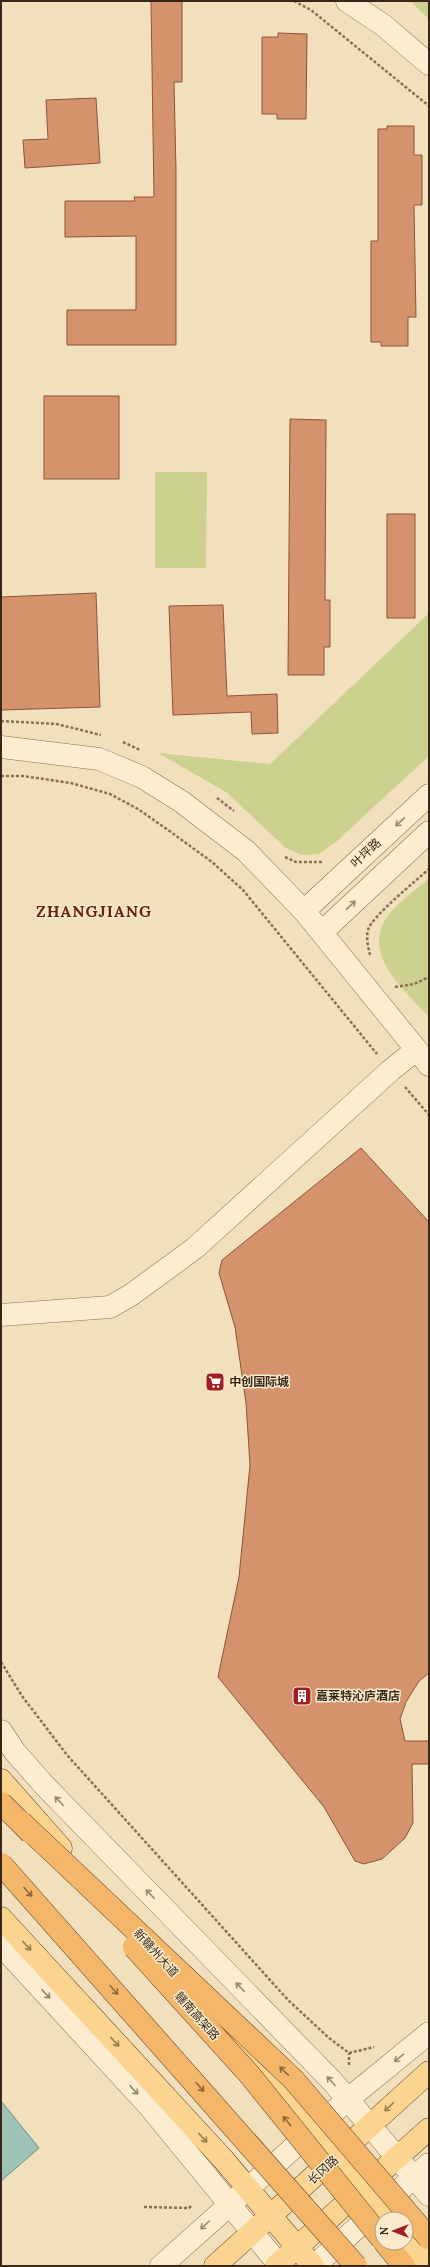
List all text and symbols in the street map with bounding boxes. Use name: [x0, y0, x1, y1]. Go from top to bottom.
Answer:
one-way arrow: [396, 817, 406, 826]
street label: 叶坪路: [347, 835, 384, 870]
one-way arrow: [346, 900, 356, 910]
district label: ZHANGJIANG: [36, 901, 152, 921]
supermarket icon: 中创国际城: [204, 1371, 226, 1393]
place label: 中创国际城: [229, 1374, 289, 1389]
building icon: 嘉莱特沁庐酒店: [291, 1685, 313, 1707]
place label: 嘉莱特沁庐酒店: [316, 1688, 400, 1703]
one-way arrow: [54, 1796, 64, 1806]
one-way arrow: [23, 1887, 32, 1898]
one-way arrow: [145, 1889, 155, 1899]
street label: 新赣州大道: [131, 1925, 182, 1980]
one-way arrow: [23, 1941, 32, 1951]
one-way arrow: [235, 1982, 245, 1992]
one-way arrow: [109, 1984, 118, 1995]
street label: 赣南高架路: [172, 1988, 223, 2043]
one-way arrow: [42, 1989, 51, 1999]
one-way arrow: [111, 2037, 120, 2047]
one-way arrow: [394, 2053, 404, 2062]
one-way arrow: [280, 2067, 290, 2076]
one-way arrow: [326, 2075, 335, 2086]
one-way arrow: [195, 2082, 205, 2092]
one-way arrow: [129, 2085, 139, 2095]
one-way arrow: [385, 2102, 395, 2111]
one-way arrow: [283, 2116, 292, 2127]
one-way arrow: [198, 2133, 208, 2143]
street label: 长冈路: [304, 2152, 341, 2187]
north arrow: [374, 2211, 414, 2251]
one-way arrow: [200, 2220, 210, 2230]
text: N: [377, 2226, 391, 2235]

